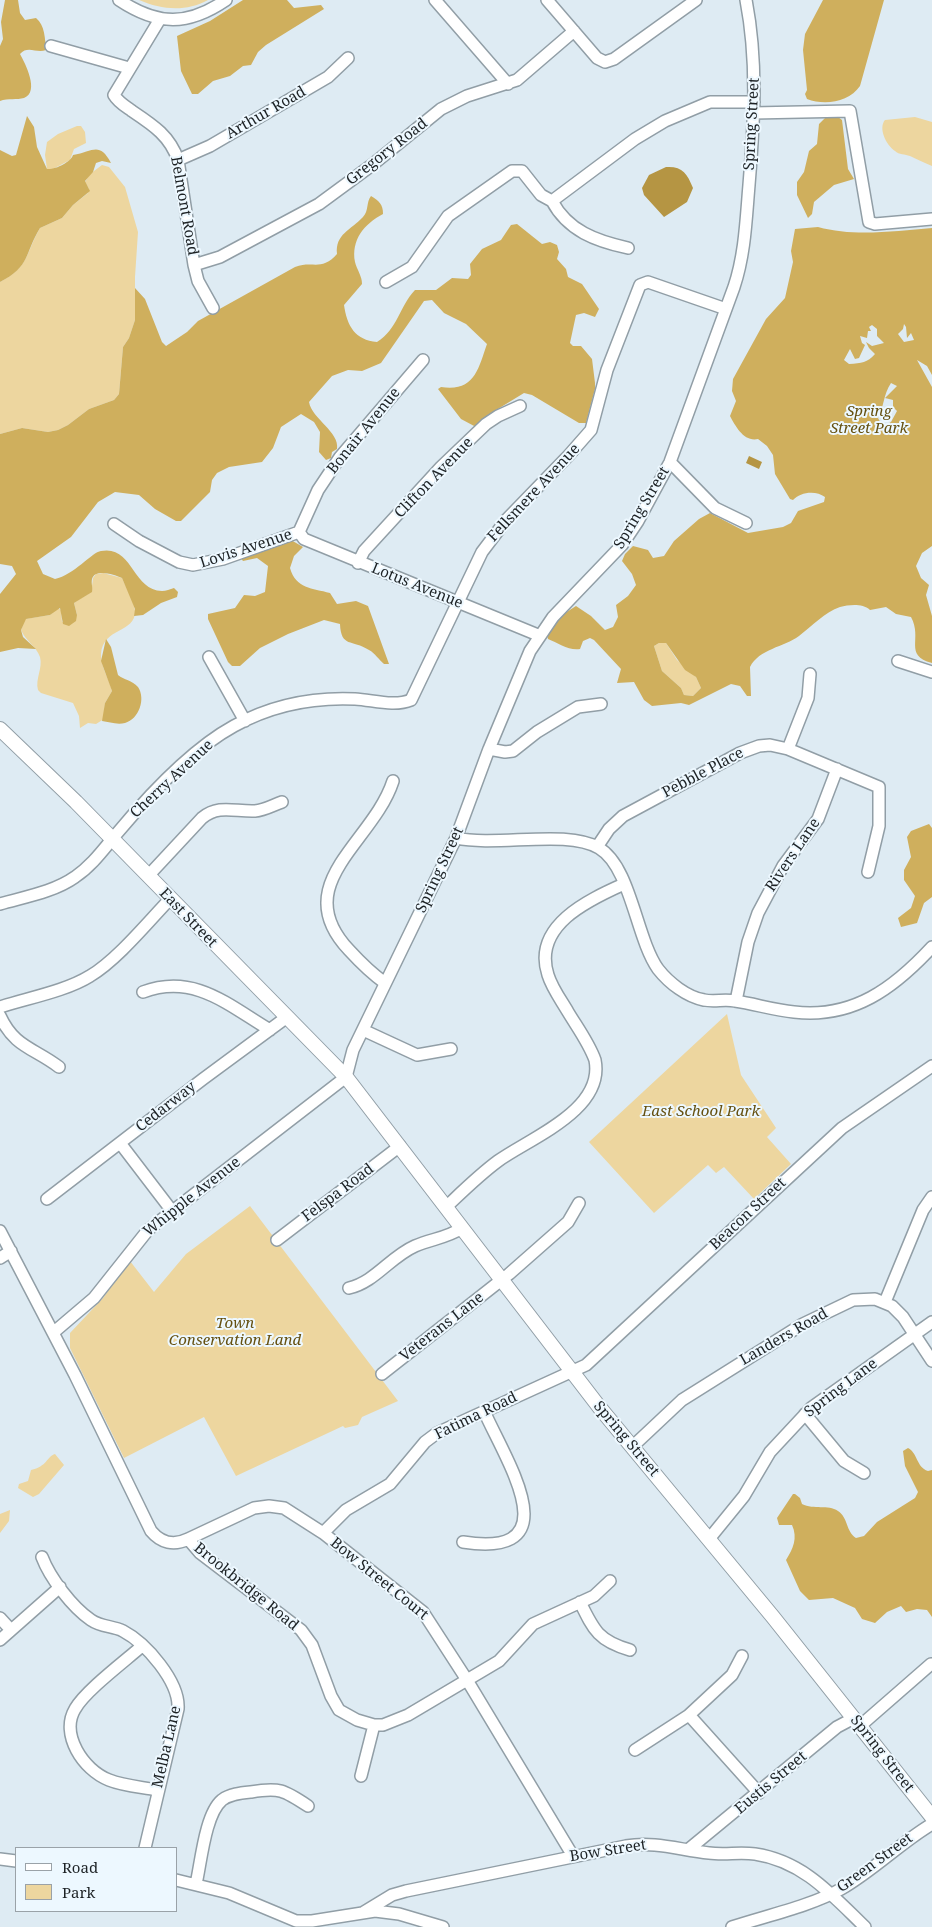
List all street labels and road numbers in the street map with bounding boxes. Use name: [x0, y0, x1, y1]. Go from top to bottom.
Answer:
street label: Spring Street: [741, 77, 763, 171]
street label: Arthur Road: [223, 83, 309, 143]
street label: Gregory Road: [343, 115, 431, 189]
street label: Belmont Road: [166, 155, 202, 257]
street label: Bonair Avenue: [324, 384, 404, 478]
street label: Clifton Avenue: [391, 434, 477, 522]
street label: Fellsmere Avenue: [484, 440, 584, 546]
street label: Spring Street: [610, 464, 674, 552]
street label: Lovis Avenue: [198, 526, 294, 572]
street label: Lotus Avenue: [369, 559, 465, 613]
street label: Cherry Avenue: [127, 736, 217, 822]
street label: Pebble Place: [659, 744, 747, 802]
street label: Rivers Lane: [762, 815, 824, 895]
street label: Spring Street: [412, 824, 468, 916]
street label: East Street: [155, 885, 221, 951]
street label: Cedarway: [132, 1078, 200, 1136]
street label: Whipple Avenue: [140, 1153, 244, 1241]
street label: Felspa Road: [298, 1160, 378, 1226]
street label: Beacon Street: [706, 1174, 790, 1254]
street label: Veterans Lane: [396, 1289, 488, 1365]
street label: Landers Road: [737, 1305, 831, 1369]
street label: Spring Lane: [801, 1355, 881, 1421]
street label: Fatima Road: [432, 1388, 520, 1444]
street label: Spring Street: [589, 1398, 663, 1480]
street label: Bow Street Court: [326, 1534, 432, 1624]
street label: Brookbridge Road: [190, 1539, 302, 1635]
street label: Melba Lane: [149, 1704, 185, 1790]
street label: Spring Street: [846, 1712, 918, 1796]
street label: Eustis Street: [731, 1748, 811, 1818]
street label: Green Street: [834, 1829, 916, 1897]
street label: Bow Street: [569, 1836, 647, 1866]

